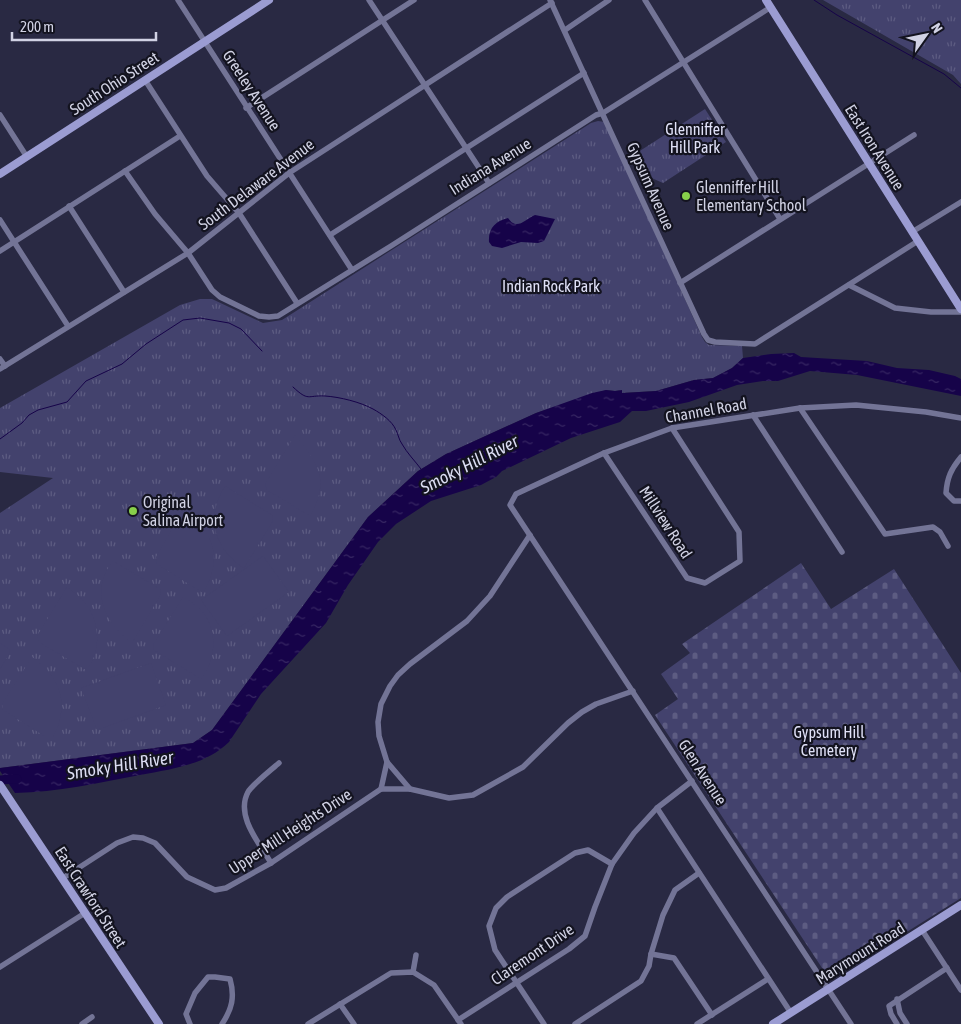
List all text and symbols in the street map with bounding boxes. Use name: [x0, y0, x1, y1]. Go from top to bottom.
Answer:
scale bar: [12, 10, 156, 42]
north arrow: [901, 10, 951, 60]
text: 200 m: [20, 18, 54, 35]
text: N: [928, 20, 946, 36]
street label: South Ohio Street: [66, 47, 162, 118]
street label: Greeley Avenue: [219, 47, 285, 134]
street label: East Iron Avenue: [842, 101, 908, 193]
park label: Glenniffer Hill Park: [665, 120, 725, 156]
street label: Indiana Avenue: [446, 134, 534, 198]
street label: South Delaware Avenue: [195, 135, 317, 233]
street label: Gypsum Avenue: [623, 139, 678, 233]
place label: Glenniffer Hill Elementary School: [696, 178, 807, 215]
marker: Glenniffer Hill Elementary School: [680, 190, 692, 202]
park label: Indian Rock Park: [502, 277, 600, 295]
street label: Channel Road: [664, 394, 748, 426]
water label: Smoky Hill River: [416, 430, 522, 498]
street label: Millview Road: [636, 483, 696, 561]
place label: Original Salina Airport: [143, 493, 223, 530]
marker: Original Salina Airport: [127, 505, 139, 517]
park label: Gypsum Hill Cemetery: [793, 723, 865, 760]
street label: Glen Avenue: [675, 736, 731, 808]
water label: Smoky Hill River: [64, 746, 175, 784]
street label: Upper Mill Heights Drive: [225, 785, 355, 878]
street label: East Crawford Street: [52, 843, 131, 951]
street label: Marymount Road: [812, 919, 908, 988]
street label: Claremont Drive: [487, 920, 577, 988]

